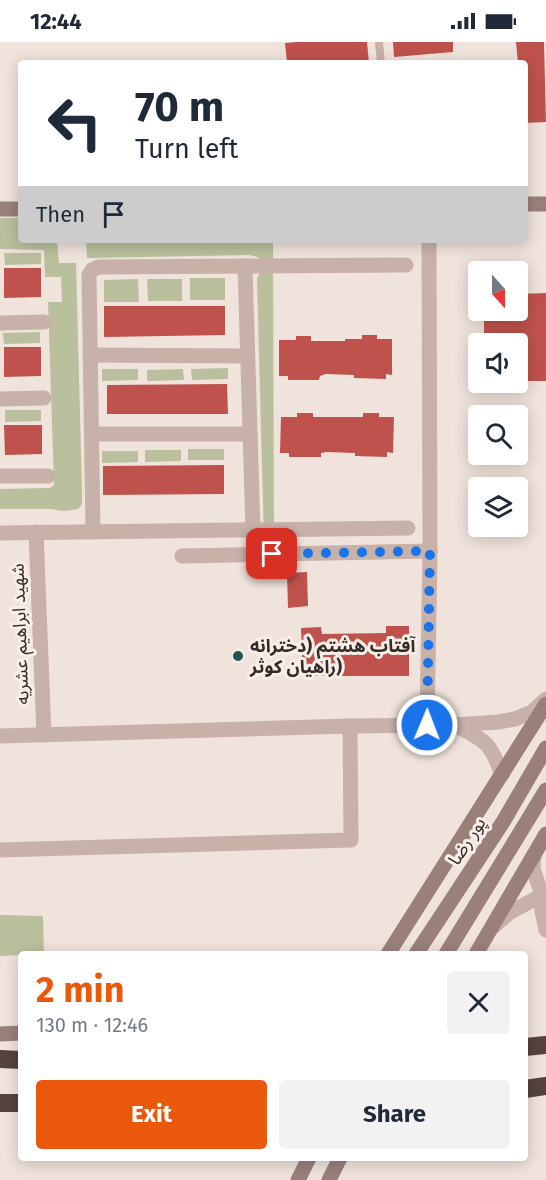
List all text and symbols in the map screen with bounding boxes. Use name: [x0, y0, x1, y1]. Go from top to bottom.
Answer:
text: 12:44: [30, 8, 82, 35]
text: 70 m: [135, 82, 224, 132]
icon: left: [36, 84, 114, 162]
text: Turn left: [135, 133, 238, 165]
icon: arrive: [97, 198, 130, 231]
text: Then: [36, 201, 85, 228]
north arrow: [468, 261, 528, 321]
map controls: [468, 261, 528, 537]
button: sound: [468, 333, 528, 393]
button: search: [468, 405, 528, 465]
button: layers: [468, 477, 528, 537]
pin: [246, 528, 297, 579]
icon: arrive: [255, 537, 288, 570]
street label: شهید ابراهیم عشریه: [7, 563, 35, 705]
place label: آفتاب هشتم (دخترانه راهیان کوثر): [249, 635, 416, 678]
marker: آفتاب هشتم (دخترانه راهیان کوثر): [231, 649, 245, 663]
position arrow: [395, 693, 459, 757]
street label: پور رضا: [443, 813, 491, 869]
text: 2 min: [36, 968, 125, 1012]
button: close: [447, 971, 510, 1034]
text: 130 m · 12:46: [36, 1013, 148, 1037]
button: Exit: [36, 1080, 267, 1149]
button: Share: [279, 1080, 510, 1149]

